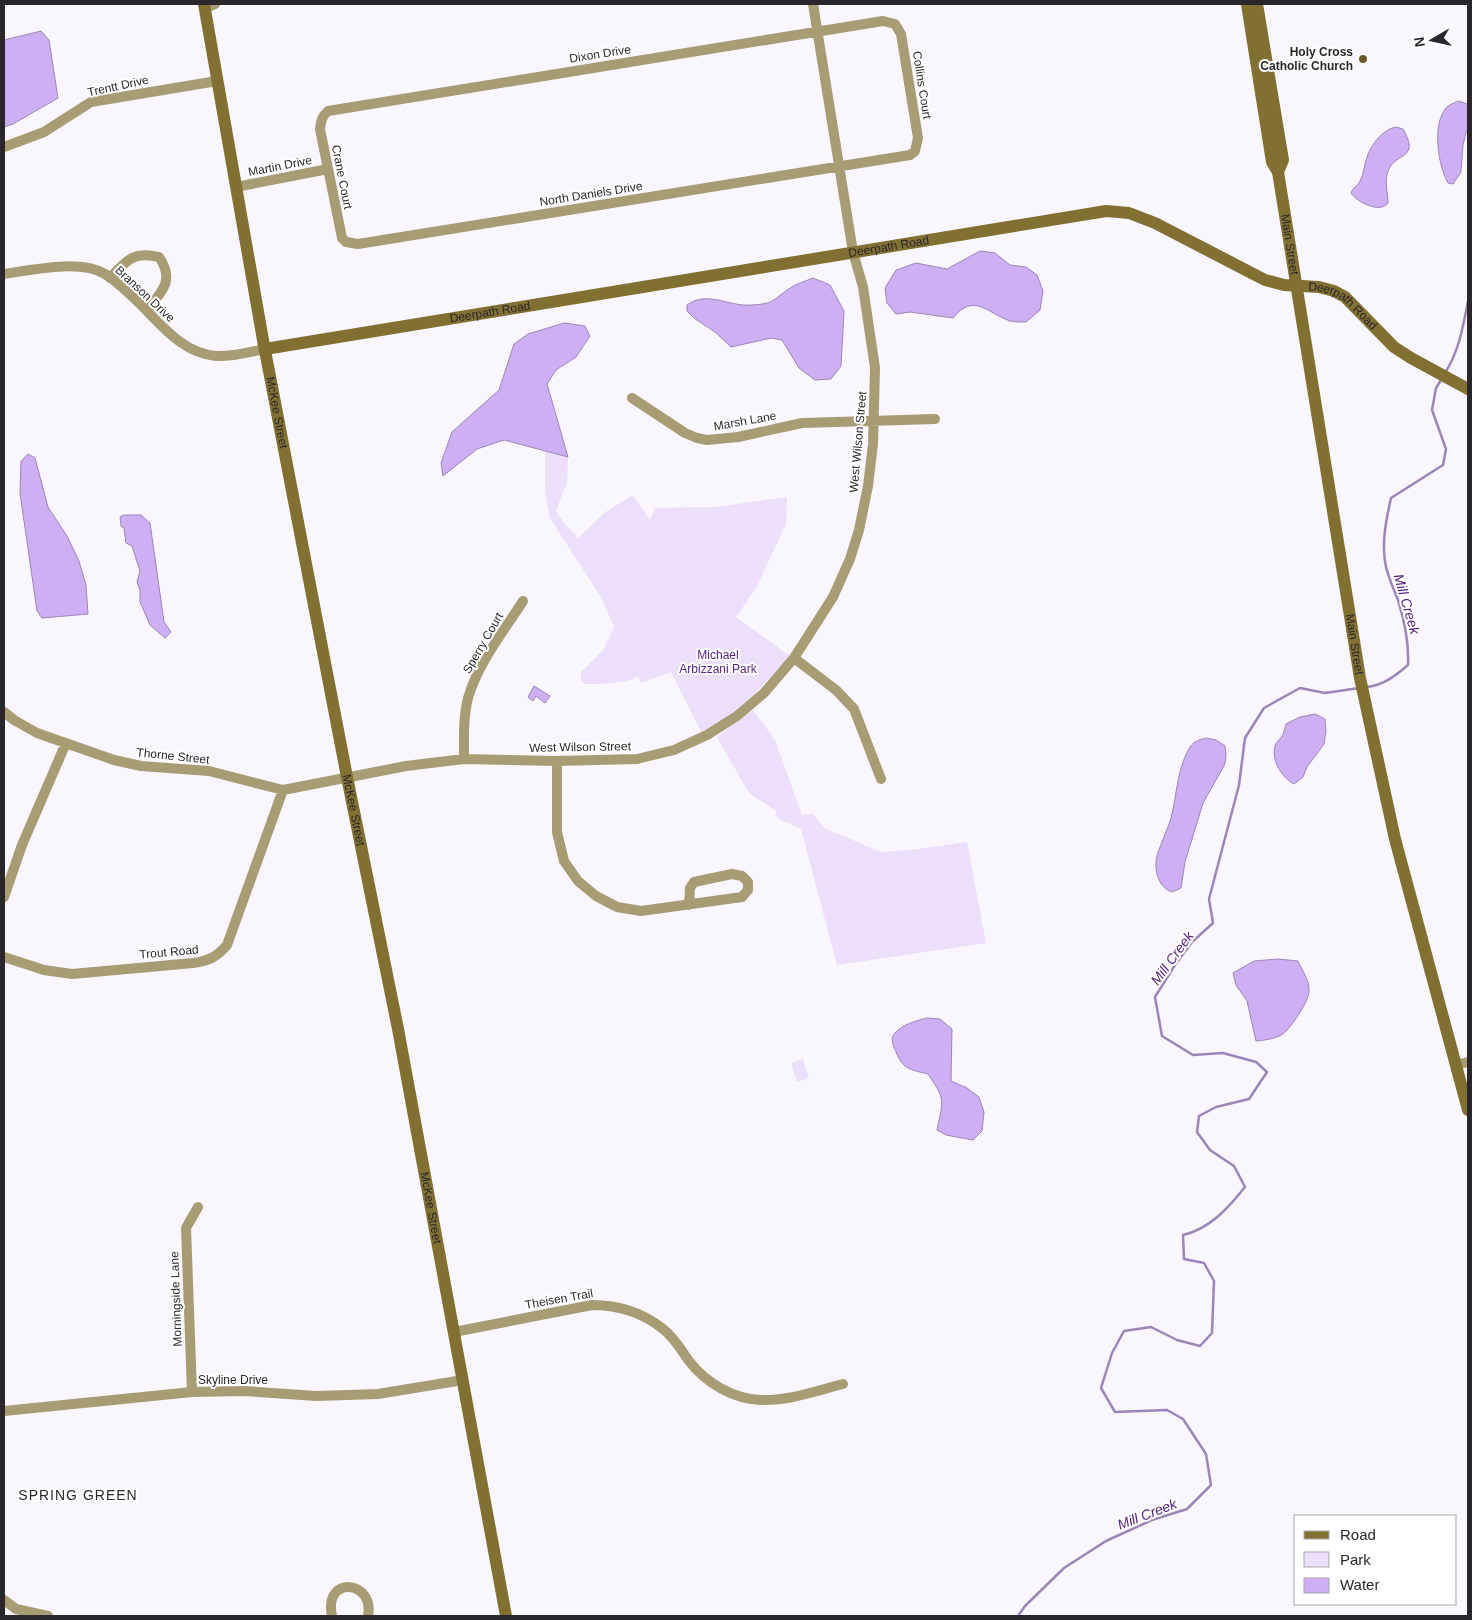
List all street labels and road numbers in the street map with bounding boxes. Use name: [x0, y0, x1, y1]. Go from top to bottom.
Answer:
street label: Dixon Drive: [568, 42, 632, 66]
street label: Collins Court: [910, 50, 934, 121]
street label: Trentt Drive: [86, 73, 150, 99]
street label: Crane Court: [329, 144, 355, 211]
street label: Martin Drive: [247, 153, 313, 179]
street label: North Daniels Drive: [539, 179, 644, 209]
street label: Main Street: [1278, 213, 1302, 277]
street label: Deerpath Road: [847, 233, 930, 260]
street label: Branson Drive: [112, 263, 178, 325]
street label: Deerpath Road: [1308, 279, 1380, 333]
street label: Deerpath Road: [449, 299, 531, 326]
street label: McKee Street: [263, 375, 291, 450]
street label: West Wilson Street: [847, 390, 869, 493]
street label: Marsh Lane: [713, 409, 778, 433]
street label: Sperry Court: [460, 609, 506, 676]
street label: Main Street: [1343, 613, 1366, 676]
street label: West Wilson Street: [529, 739, 632, 755]
street label: Thorne Street: [136, 745, 211, 767]
street label: McKee Street: [340, 773, 368, 848]
street label: Trout Road: [139, 942, 199, 962]
street label: McKee Street: [417, 1171, 444, 1245]
street label: Morningside Lane: [167, 1251, 185, 1347]
street label: Theisen Trail: [524, 1286, 594, 1312]
street label: Skyline Drive: [198, 1373, 268, 1387]

